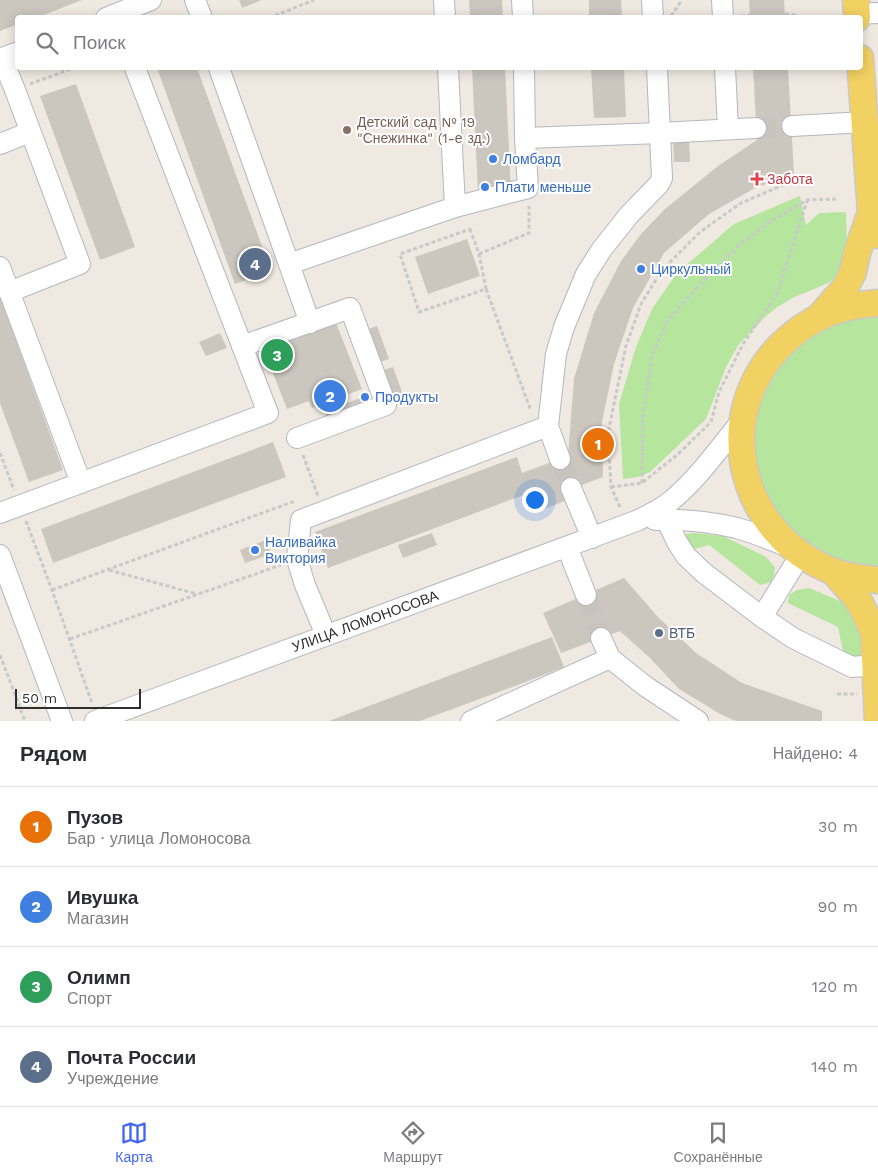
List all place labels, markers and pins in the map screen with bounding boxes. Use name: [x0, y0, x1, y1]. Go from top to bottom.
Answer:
place label: Детский сад № 19 "Снежинка" (1-е зд.): [357, 114, 490, 146]
marker: Детский сад № 19 "Снежинка" (1-е зд.): [341, 124, 353, 136]
place label: Ломбард: [503, 151, 561, 167]
marker: Ломбард: [487, 153, 499, 165]
place label: Забота: [767, 171, 813, 187]
marker: Забота: [751, 173, 763, 185]
place label: Плати меньше: [495, 179, 591, 195]
marker: Плати меньше: [479, 181, 491, 193]
pin: 4: [239, 245, 271, 283]
place label: Циркульный: [651, 261, 731, 277]
marker: Циркульный: [635, 263, 647, 275]
pin: 3: [261, 336, 293, 374]
pin: 2: [314, 377, 346, 415]
place label: Продукты: [375, 389, 438, 405]
marker: Продукты: [359, 391, 371, 403]
pin: 1: [582, 425, 614, 463]
place label: Наливайка Виктория: [265, 534, 336, 566]
marker: Наливайка Виктория: [249, 544, 261, 556]
place label: ВТБ: [669, 625, 695, 641]
marker: ВТБ: [653, 627, 665, 639]

